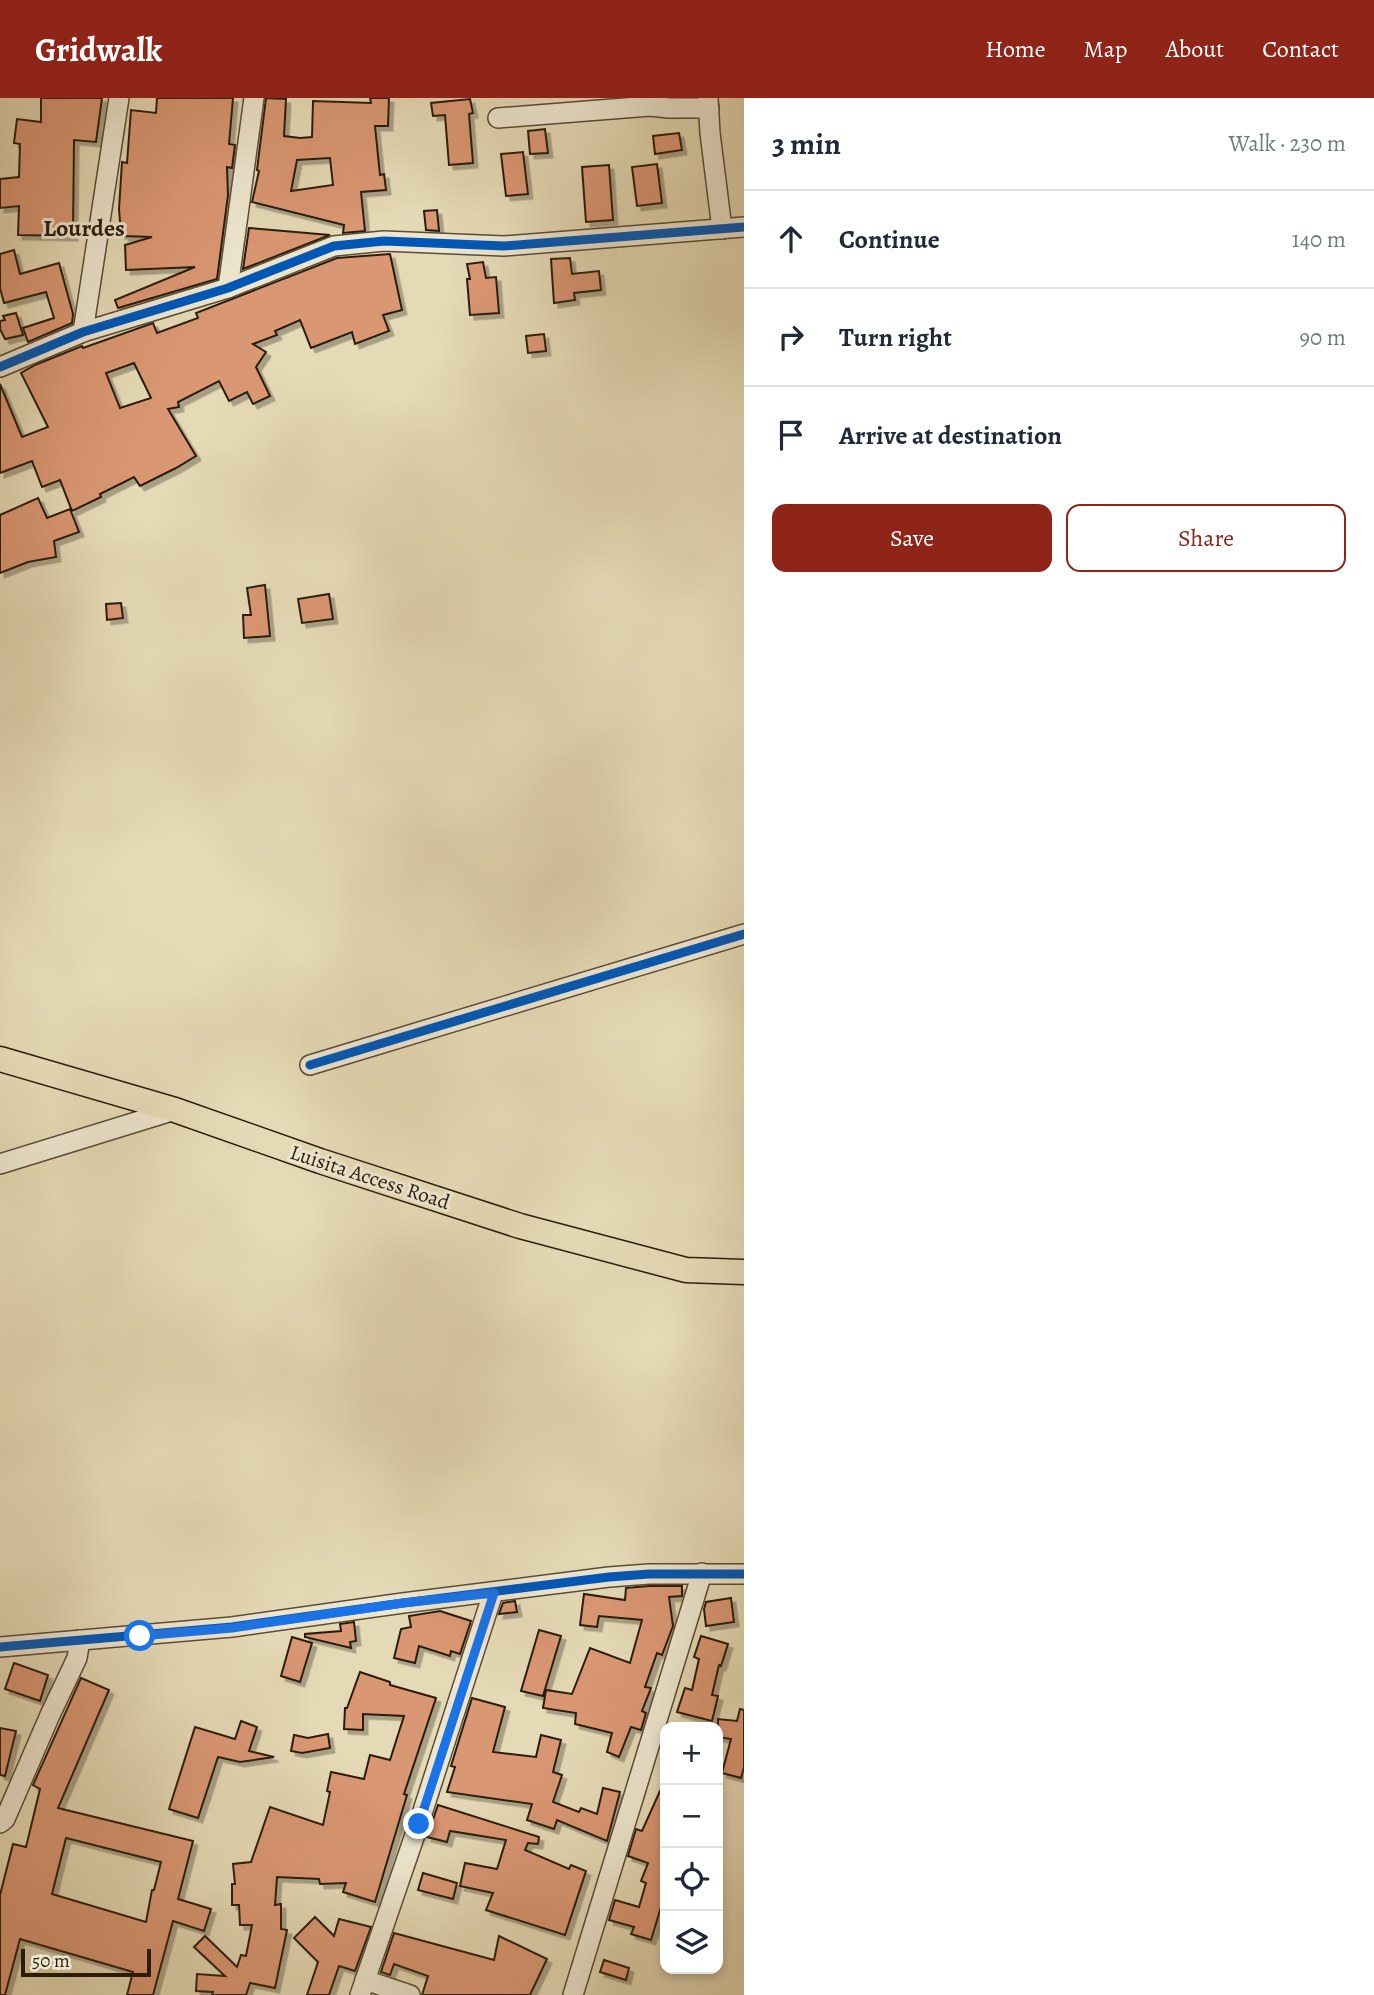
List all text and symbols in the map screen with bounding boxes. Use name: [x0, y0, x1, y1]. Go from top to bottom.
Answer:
text: Gridwalk: [35, 27, 162, 72]
text: Home: [985, 33, 1046, 65]
text: Map: [1084, 33, 1128, 65]
text: About: [1166, 33, 1224, 65]
text: Contact: [1262, 33, 1339, 65]
text: 3 min: [772, 124, 841, 164]
text: Walk · 230 m: [1229, 128, 1346, 159]
district label: Lourdes: [43, 212, 125, 244]
icon: ahead: [772, 220, 810, 258]
text: Continue: [839, 222, 940, 257]
text: 140 m: [1292, 224, 1346, 255]
icon: right: [772, 318, 810, 356]
text: Turn right: [839, 320, 952, 355]
text: 90 m: [1300, 322, 1346, 353]
icon: arrive: [772, 416, 810, 454]
text: Arrive at destination: [839, 418, 1062, 453]
button: Save: [772, 504, 1052, 572]
button: Share: [1066, 504, 1346, 572]
street label: Luisita Access Road: [287, 1138, 454, 1216]
route start: [124, 1620, 155, 1651]
map controls: [660, 1722, 723, 1974]
button: +: [660, 1722, 723, 1785]
button: −: [660, 1785, 723, 1848]
route end: [403, 1808, 434, 1839]
button: locate: [660, 1848, 723, 1911]
button: layers: [660, 1911, 723, 1974]
scale bar: [21, 1946, 150, 1978]
text: 50 m: [32, 1948, 70, 1974]

